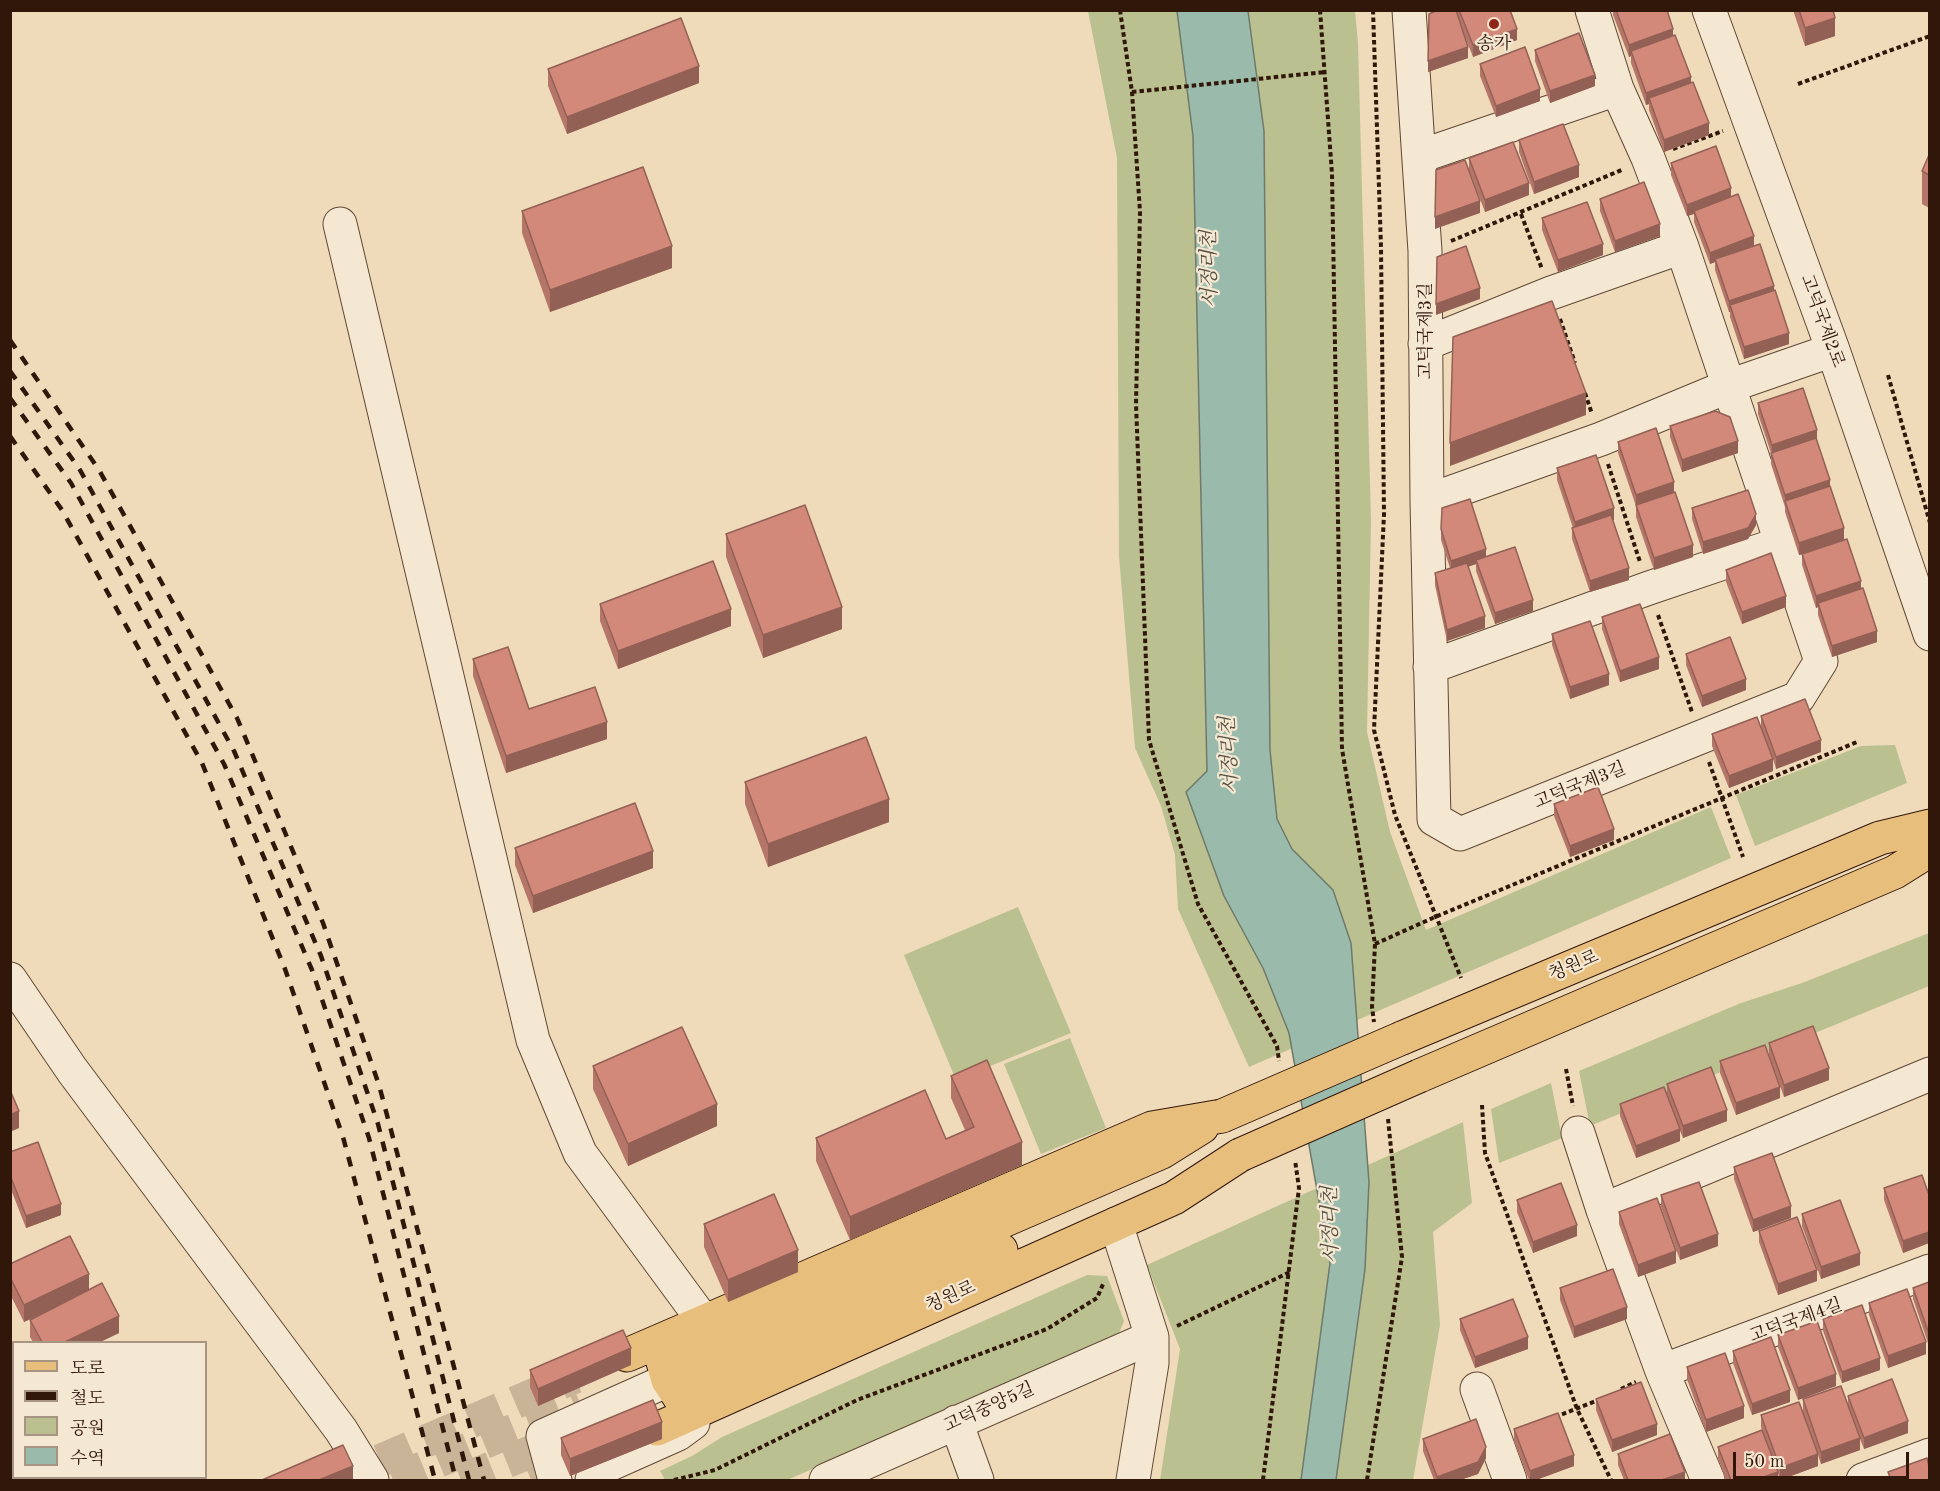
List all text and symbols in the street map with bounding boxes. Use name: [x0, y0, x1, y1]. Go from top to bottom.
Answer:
marker: 송가: [1487, 17, 1501, 31]
place label: 송가: [1477, 33, 1511, 55]
water label: 서정리천: [1197, 230, 1223, 308]
street label: 고덕국제2로: [1795, 272, 1849, 370]
street label: 고덕국제3길: [1415, 282, 1437, 380]
water label: 서정리천: [1216, 716, 1244, 794]
street label: 고덕국제3길: [1531, 758, 1629, 814]
street label: 청원로: [1546, 946, 1602, 986]
water label: 서정리천: [1318, 1186, 1344, 1264]
street label: 청원로: [923, 1277, 979, 1317]
street label: 고덕국제4길: [1747, 1294, 1845, 1348]
legend: [12, 1341, 207, 1479]
text: 도로: [70, 1360, 105, 1378]
street label: 고덕중앙5길: [940, 1378, 1038, 1438]
text: 철도: [70, 1390, 105, 1408]
text: 공원: [70, 1420, 105, 1438]
scale bar: [1736, 1440, 1912, 1478]
text: 수역: [70, 1450, 105, 1468]
text: 50 m: [1744, 1453, 1784, 1471]

